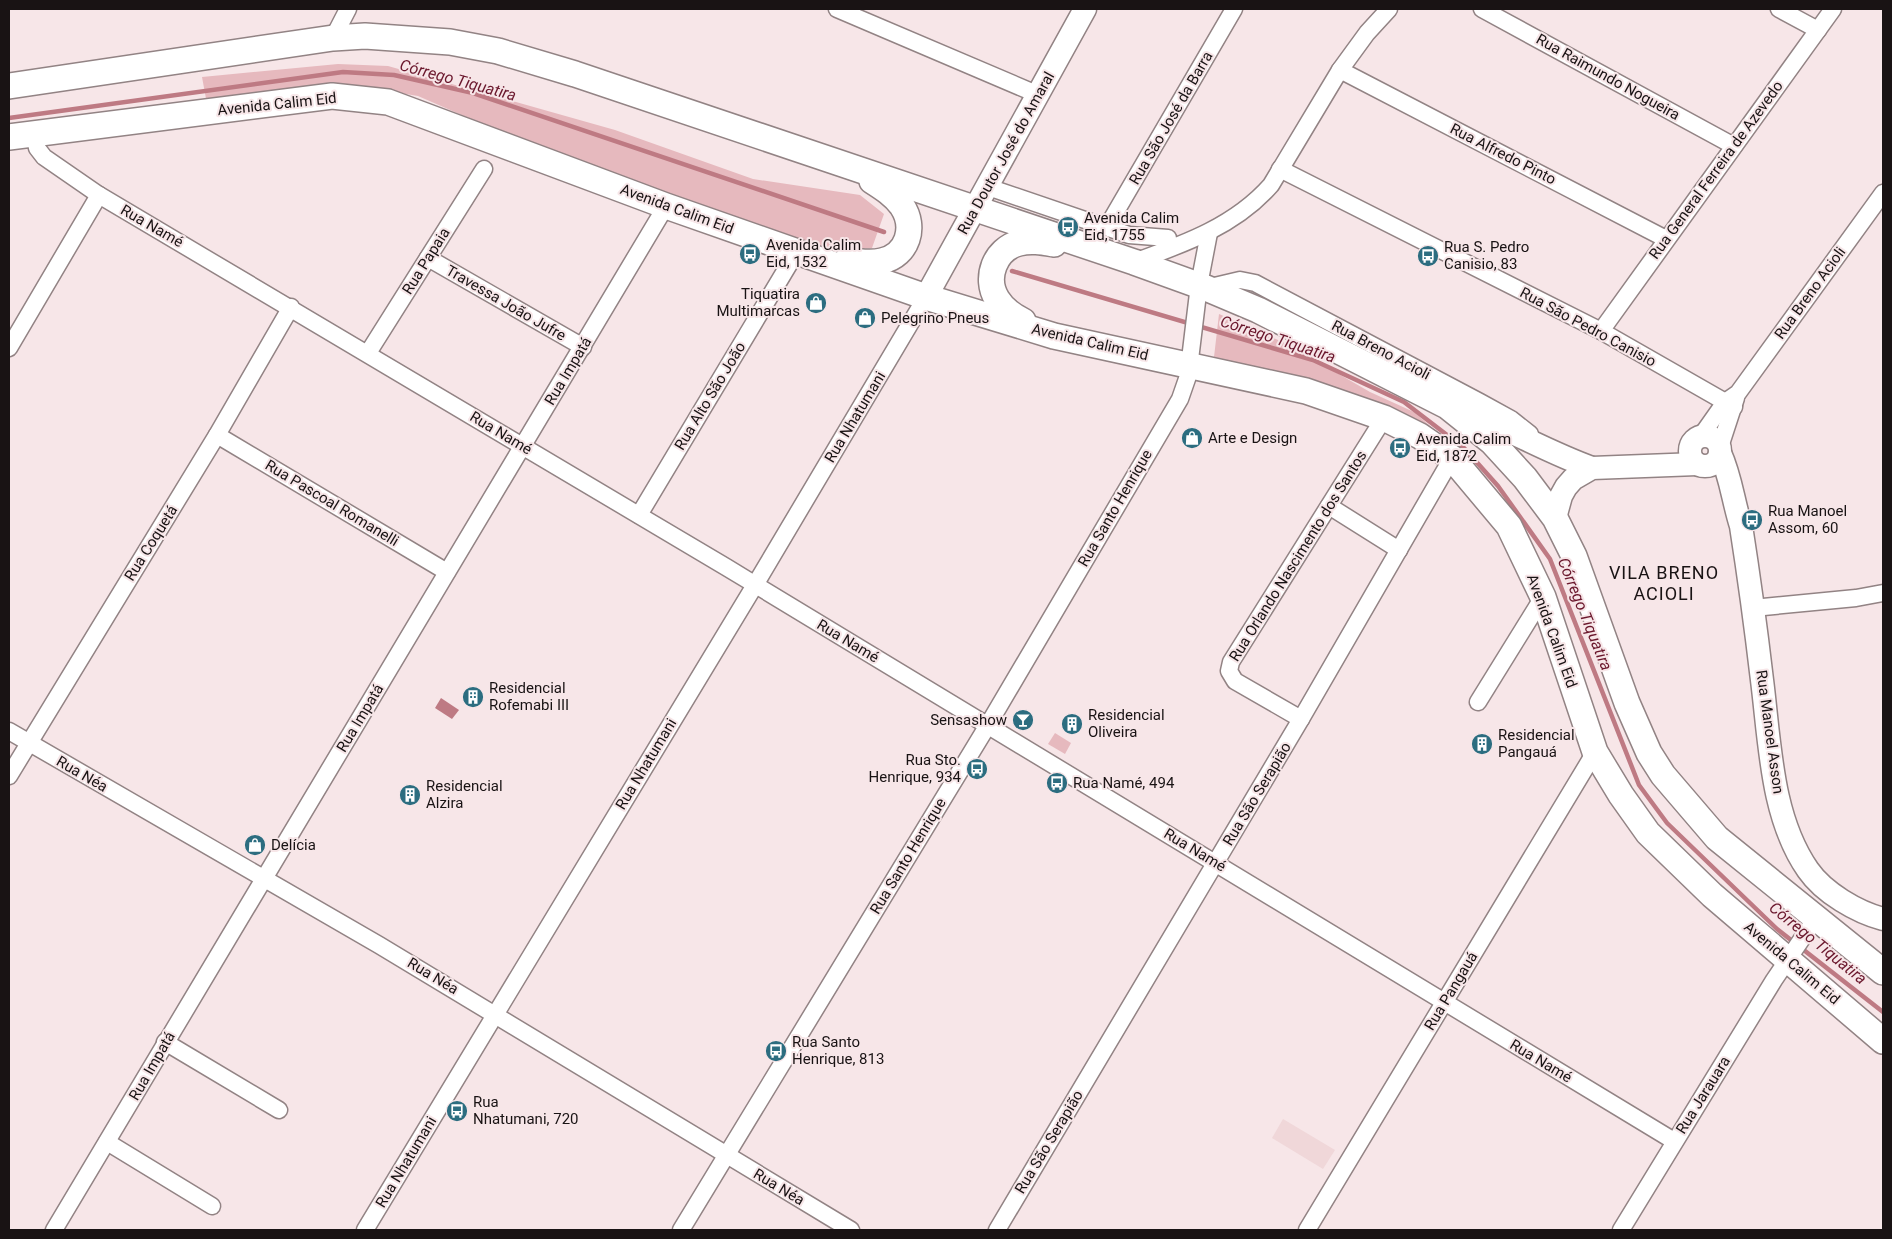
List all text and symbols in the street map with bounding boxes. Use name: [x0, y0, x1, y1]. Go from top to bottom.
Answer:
street label: Rua Raimundo Nogueira: [1533, 30, 1683, 124]
street label: Rua São José da Barra: [1125, 48, 1217, 188]
water label: Córrego Tiquatira: [398, 55, 518, 105]
street label: Rua Doutor José do Amaral: [954, 69, 1058, 237]
street label: Rua General Ferreira de Azevedo: [1645, 77, 1787, 263]
street label: Avenida Calim Eid: [217, 89, 337, 119]
street label: Rua Alfredo Pinto: [1447, 120, 1559, 188]
street label: Avenida Calim Eid: [618, 180, 736, 238]
street label: Rua Namé: [117, 201, 187, 251]
place label: Avenida Calim Eid, 1755: [1084, 209, 1179, 244]
bus stop icon: Avenida Calim Eid, 1755: [1056, 215, 1080, 239]
street label: Rua Papaia: [398, 224, 454, 298]
place label: Avenida Calim Eid, 1532: [766, 236, 861, 271]
place label: Rua S. Pedro Canisio, 83: [1444, 238, 1529, 273]
bus stop icon: Avenida Calim Eid, 1532: [738, 242, 762, 266]
street label: Rua Breno Acioli: [1771, 243, 1849, 343]
bus stop icon: Rua S. Pedro Canisio, 83: [1416, 244, 1440, 268]
street label: Travessa João Jufre: [443, 261, 569, 345]
street label: Rua São Pedro Canisio: [1517, 283, 1659, 371]
place label: Tiquatira Multimarcas: [716, 285, 800, 320]
shop icon: Tiquatira Multimarcas: [804, 291, 828, 315]
shop icon: Pelegrino Pneus: [853, 306, 877, 330]
place label: Pelegrino Pneus: [881, 309, 989, 327]
water label: Córrego Tiquatira: [1218, 311, 1338, 367]
street label: Rua Breno Acioli: [1329, 316, 1433, 384]
street label: Avenida Calim Eid: [1030, 320, 1150, 364]
street label: Rua Impatá: [541, 334, 595, 408]
street label: Rua Alto São João: [671, 339, 749, 453]
street label: Rua Nhatumani: [821, 368, 889, 466]
street label: Rua Namé: [467, 407, 535, 459]
shop icon: Arte e Design: [1180, 426, 1204, 450]
place label: Arte e Design: [1208, 429, 1297, 447]
place label: Avenida Calim Eid, 1872: [1416, 430, 1511, 465]
bus stop icon: Avenida Calim Eid, 1872: [1388, 436, 1412, 460]
street label: Rua Santo Henrique: [1074, 446, 1156, 570]
street label: Rua Orlando Nascimento dos Santos: [1225, 447, 1371, 665]
street label: Rua Pascoal Romanelli: [262, 456, 402, 550]
street label: Rua Coquetá: [121, 502, 181, 584]
place label: Rua Manoel Assom, 60: [1768, 502, 1847, 537]
bus stop icon: Rua Manoel Assom, 60: [1740, 508, 1764, 532]
water label: Córrego Tiquatira: [1554, 555, 1616, 673]
district label: VILA BRENO ACIOLI: [1609, 562, 1719, 604]
street label: Avenida Calim Eid: [1523, 572, 1581, 690]
street label: Rua Namé: [814, 615, 882, 667]
street label: Rua Manoel Asson: [1752, 669, 1788, 795]
place label: Residencial Rofemabi III: [489, 679, 569, 714]
street label: Rua Impatá: [333, 681, 387, 755]
building icon: Residencial Rofemabi III: [461, 685, 485, 709]
place label: Residencial Oliveira: [1088, 706, 1165, 741]
bar icon: Sensashow: [1011, 708, 1035, 732]
place label: Sensashow: [930, 711, 1007, 729]
building icon: Residencial Oliveira: [1060, 712, 1084, 736]
street label: Rua Nhatumani: [612, 715, 680, 813]
place label: Residencial Pangauá: [1498, 726, 1575, 761]
building icon: Residencial Pangauá: [1470, 732, 1494, 756]
street label: Rua São Serapião: [1219, 739, 1295, 849]
place label: Rua Sto. Henrique, 934: [869, 751, 962, 786]
street label: Rua Néa: [53, 752, 111, 796]
bus stop icon: Rua Sto. Henrique, 934: [965, 757, 989, 781]
bus stop icon: Rua Namé, 494: [1045, 771, 1069, 795]
place label: Rua Namé, 494: [1073, 774, 1175, 792]
place label: Residencial Alzira: [426, 777, 503, 812]
building icon: Residencial Alzira: [398, 783, 422, 807]
street label: Rua Santo Henrique: [866, 795, 950, 917]
street label: Rua Namé: [1161, 824, 1229, 876]
shop icon: Delícia: [243, 833, 267, 857]
place label: Delícia: [271, 836, 316, 854]
water label: Córrego Tiquatira: [1765, 898, 1871, 988]
street label: Avenida Calim Eid: [1740, 918, 1844, 1008]
street label: Rua Pangauá: [1421, 949, 1481, 1033]
street label: Rua Néa: [404, 954, 462, 998]
street label: Rua Impatá: [125, 1028, 179, 1104]
place label: Rua Santo Henrique, 813: [792, 1033, 884, 1068]
street label: Rua Namé: [1507, 1035, 1575, 1087]
bus stop icon: Rua Santo Henrique, 813: [764, 1039, 788, 1063]
street label: Rua Jarauara: [1672, 1053, 1734, 1137]
street label: Rua São Serapião: [1011, 1087, 1087, 1197]
place label: Rua Nhatumani, 720: [473, 1093, 579, 1128]
bus stop icon: Rua Nhatumani, 720: [445, 1099, 469, 1123]
street label: Rua Nhatumani: [372, 1113, 440, 1211]
street label: Rua Néa: [750, 1165, 808, 1209]

